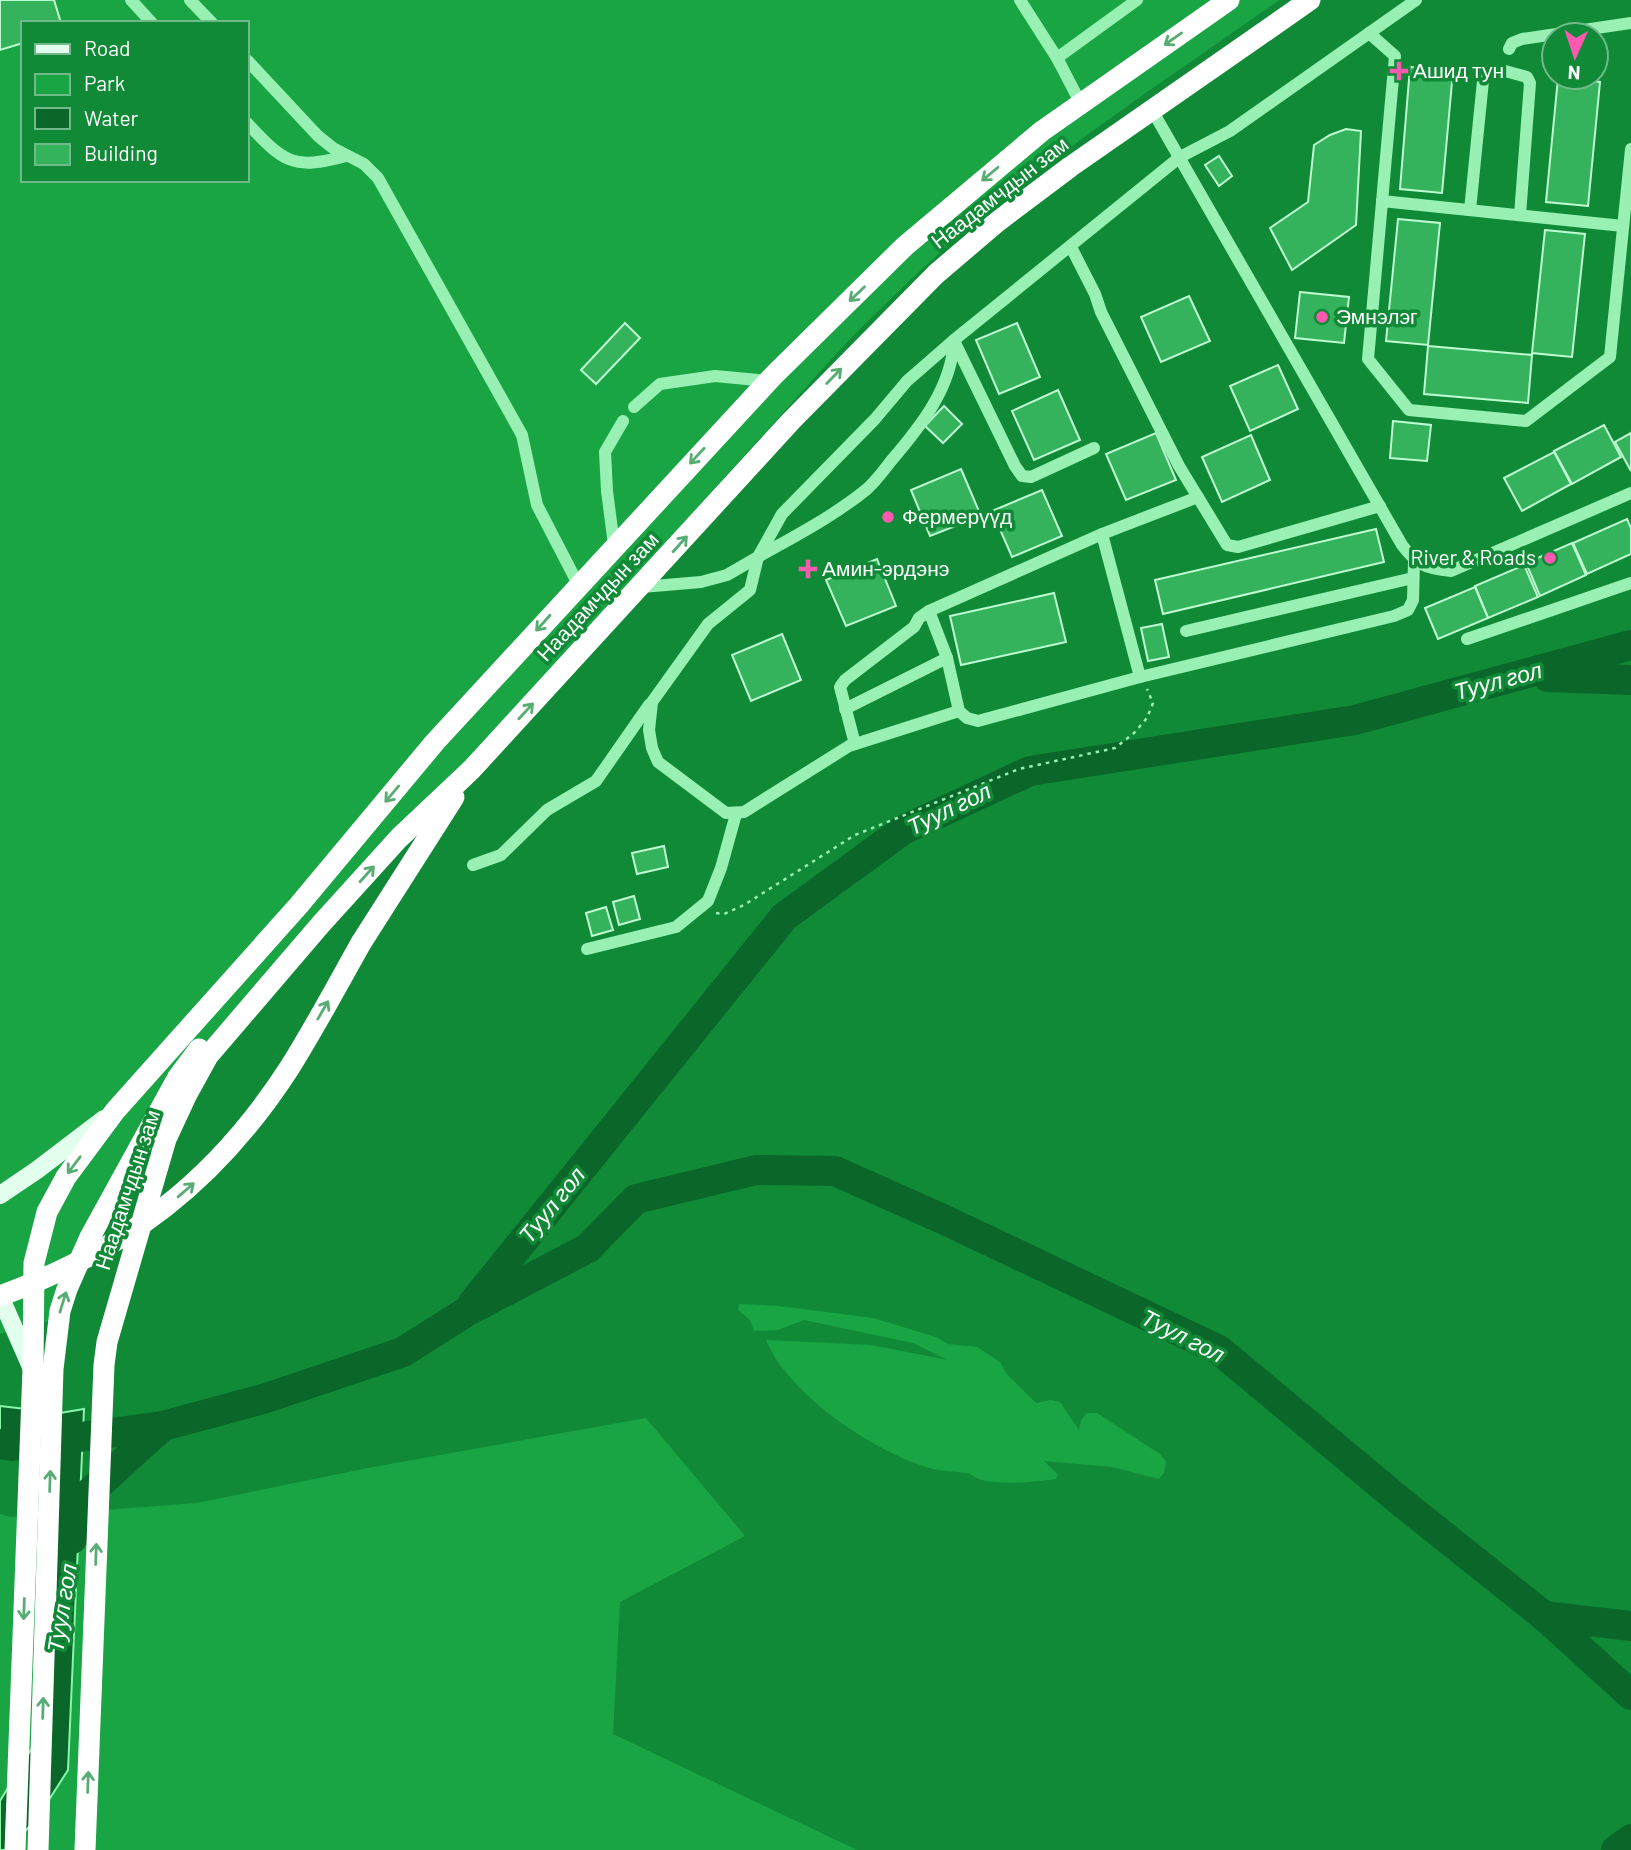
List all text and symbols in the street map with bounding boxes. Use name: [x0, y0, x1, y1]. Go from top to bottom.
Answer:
legend: [21, 21, 248, 182]
north arrow: [1540, 21, 1610, 91]
one-way arrow: [1164, 32, 1183, 46]
text: Road: [84, 35, 130, 60]
place label: Ашид тун: [1413, 57, 1504, 82]
text: N: [1567, 62, 1581, 85]
marker: Ашид тун: [1391, 63, 1407, 79]
text: Park: [84, 70, 125, 95]
text: Water: [84, 105, 139, 130]
street label: Наадамчдын зам: [926, 131, 1072, 253]
text: Building: [84, 140, 158, 165]
one-way arrow: [981, 166, 999, 182]
one-way arrow: [848, 285, 865, 302]
place label: Эмнэлэг: [1336, 303, 1418, 328]
marker: Эмнэлэг: [1314, 309, 1330, 325]
one-way arrow: [825, 368, 842, 385]
one-way arrow: [689, 447, 706, 464]
place label: Фермерүүд: [902, 503, 1012, 528]
marker: Фермерүүд: [880, 509, 896, 525]
street label: Наадамчдын зам: [531, 526, 663, 665]
one-way arrow: [672, 536, 689, 553]
place label: River & Roads: [1411, 544, 1536, 569]
marker: River & Roads: [1542, 550, 1558, 566]
place label: Амин-эрдэнэ: [822, 555, 949, 580]
marker: Амин-эрдэнэ: [800, 561, 816, 577]
one-way arrow: [535, 614, 551, 632]
water label: Туул гол: [1451, 655, 1545, 705]
one-way arrow: [518, 702, 534, 720]
water label: Туул гол: [902, 776, 995, 840]
one-way arrow: [384, 784, 400, 802]
one-way arrow: [359, 865, 375, 883]
one-way arrow: [317, 1000, 330, 1021]
street label: Наадамчдын зам: [89, 1106, 164, 1273]
one-way arrow: [67, 1156, 82, 1174]
water label: Туул гол: [512, 1161, 590, 1248]
one-way arrow: [177, 1182, 195, 1198]
one-way arrow: [58, 1291, 71, 1313]
water label: Туул гол: [1137, 1302, 1230, 1368]
one-way arrow: [43, 1470, 56, 1493]
one-way arrow: [90, 1543, 103, 1566]
water label: Туул гол: [40, 1561, 82, 1654]
one-way arrow: [17, 1597, 30, 1620]
one-way arrow: [36, 1697, 49, 1720]
one-way arrow: [81, 1771, 94, 1794]

